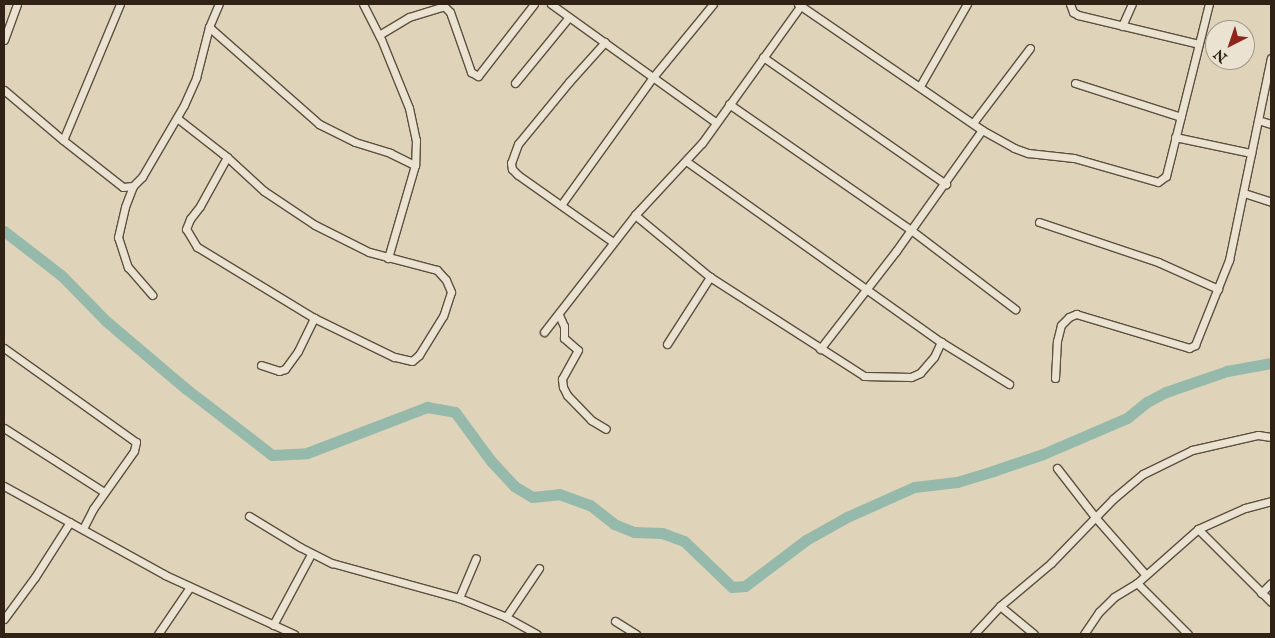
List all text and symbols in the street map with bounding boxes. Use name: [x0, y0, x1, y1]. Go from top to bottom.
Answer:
north arrow: [1205, 20, 1255, 70]
text: N: [1210, 45, 1231, 66]

